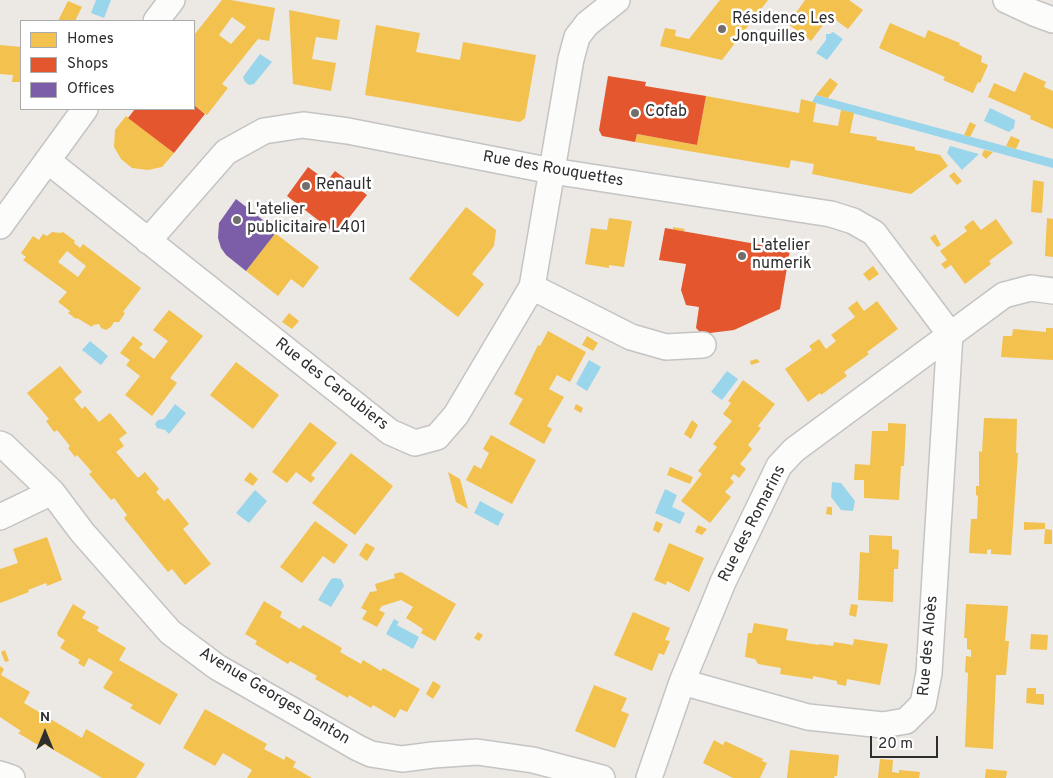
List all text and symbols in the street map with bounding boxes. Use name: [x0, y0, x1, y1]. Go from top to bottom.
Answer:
place label: Résidence Les Jonquilles: [732, 10, 835, 48]
legend: [20, 20, 195, 110]
marker: Résidence Les Jonquilles: [716, 23, 728, 35]
text: Homes: [67, 30, 114, 49]
text: Shops: [67, 55, 108, 74]
text: Offices: [67, 80, 114, 99]
place label: Cofab: [645, 103, 687, 123]
marker: Cofab: [629, 107, 641, 119]
street label: Rue des Rouquettes: [481, 148, 625, 192]
place label: Renault: [316, 176, 372, 196]
marker: Renault: [300, 180, 312, 192]
place label: L'atelier publicitaire L401: [247, 201, 366, 239]
marker: L'atelier publicitaire L401: [231, 214, 243, 226]
place label: L'atelier numerik: [752, 237, 811, 275]
marker: L'atelier numerik: [736, 250, 748, 262]
street label: Rue des Caroubiers: [271, 335, 391, 435]
street label: Rue des Romarins: [715, 462, 791, 586]
street label: Rue des Aloès: [915, 595, 943, 697]
street label: Avenue Georges Danton: [195, 644, 353, 750]
north arrow: [20, 708, 70, 758]
text: N: [40, 709, 50, 726]
scale bar: [873, 726, 940, 758]
text: 20 m: [878, 735, 913, 754]

